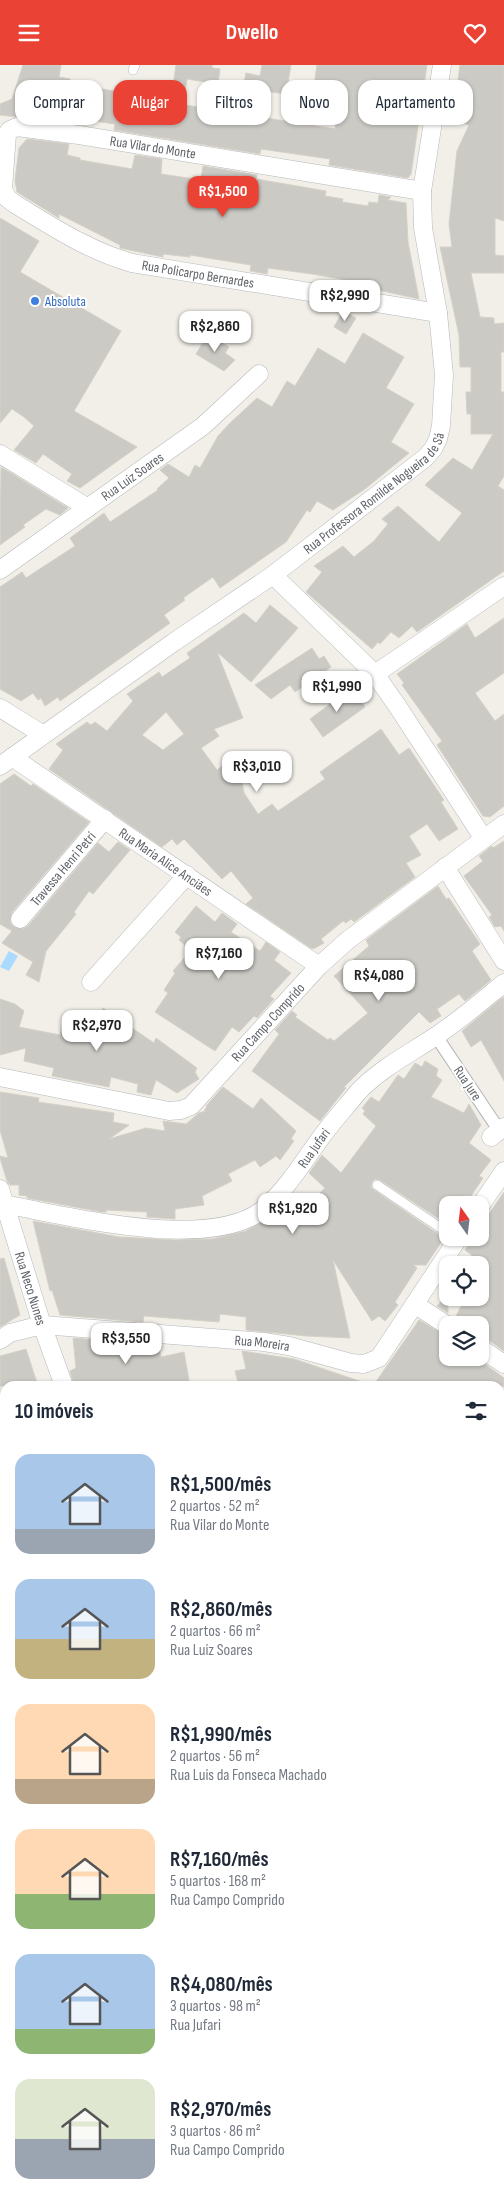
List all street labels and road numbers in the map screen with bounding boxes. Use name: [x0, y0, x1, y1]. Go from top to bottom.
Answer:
street label: Rua Vilar do Monte: [109, 132, 197, 163]
street label: Rua Policarpo Bernardes: [141, 257, 255, 292]
street label: Rua Professora Romilde Nogueira de Sá: [300, 431, 448, 558]
street label: Rua Luiz Soares: [98, 449, 167, 505]
street label: Rua Maria Alice Anciães: [115, 824, 216, 900]
street label: Travessa Henri Petri: [27, 828, 99, 910]
street label: Rua Campo Comprido: [228, 979, 308, 1065]
street label: Rua Jure: [450, 1063, 485, 1104]
street label: Rua Jufari: [294, 1125, 334, 1171]
street label: Rua Neco Nunes: [11, 1250, 50, 1327]
street label: Rua Moreira: [234, 1332, 291, 1355]

